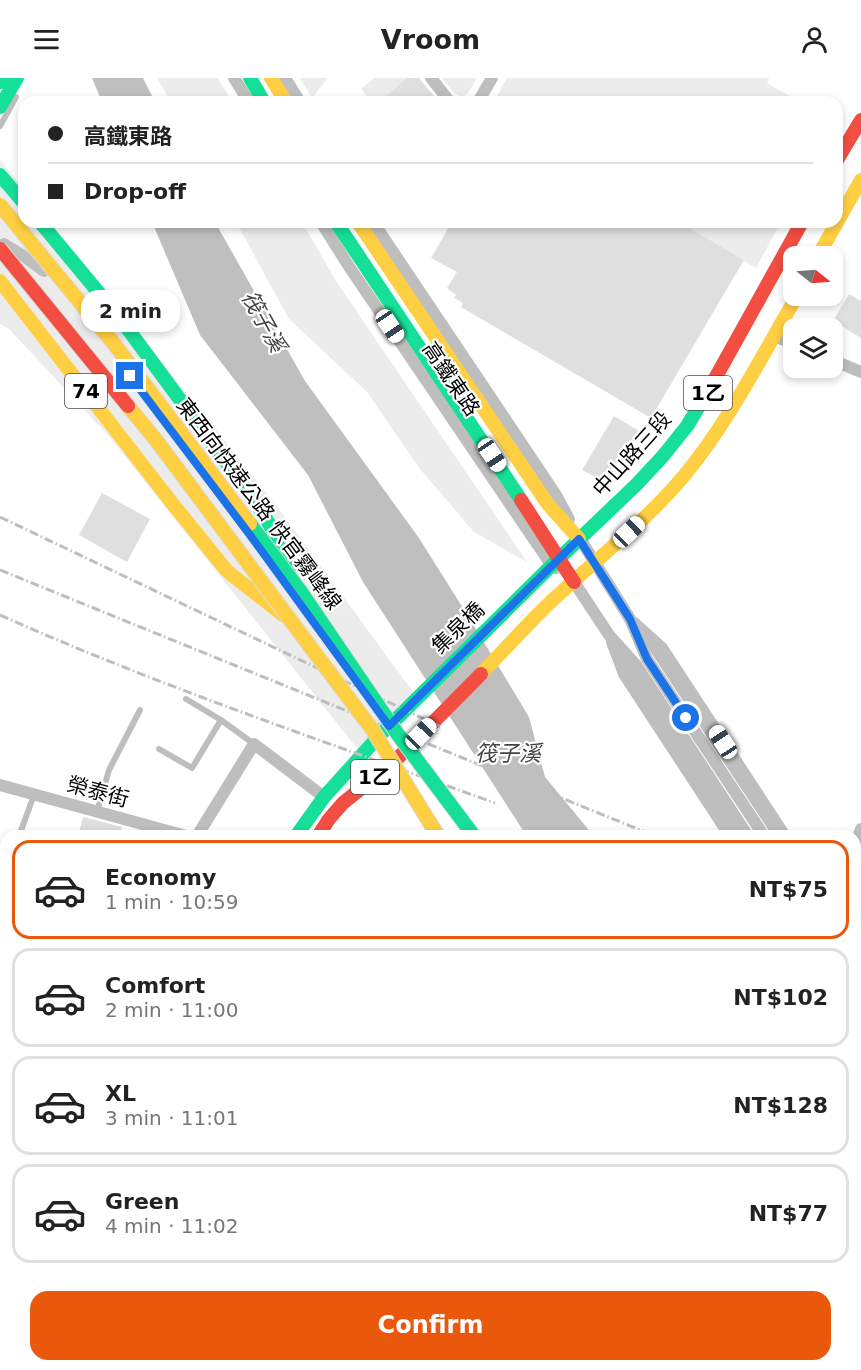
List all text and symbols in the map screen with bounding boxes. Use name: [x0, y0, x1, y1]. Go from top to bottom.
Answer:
icon: menu: [30, 23, 63, 56]
icon: person: [798, 23, 831, 56]
text: Vroom: [381, 24, 480, 55]
text: 高鐵東路: [84, 124, 172, 149]
text: Drop-off: [84, 179, 186, 204]
north arrow: [783, 246, 843, 306]
map controls: [783, 246, 843, 378]
water label: 筏子溪: [237, 286, 292, 359]
callout: 2 min: [80, 289, 180, 331]
text: 2 min: [99, 299, 162, 323]
car: [372, 306, 408, 346]
button: layers: [783, 318, 843, 378]
street label: 高鐵東路: [418, 337, 484, 421]
route end: [116, 362, 143, 389]
road number: 74: [65, 374, 107, 408]
road number: 1乙: [684, 376, 732, 410]
street label: 東西向快速公路 快官霧峰線: [172, 393, 346, 615]
street label: 中山路三段: [588, 407, 676, 501]
car: [474, 435, 510, 475]
car: [610, 513, 648, 551]
street label: 集泉橋: [427, 597, 489, 659]
route start: [672, 704, 699, 731]
car: [402, 715, 440, 753]
car: [706, 722, 740, 762]
water label: 筏子溪: [475, 741, 544, 766]
road number: 1乙: [351, 760, 399, 794]
street label: 榮泰街: [64, 772, 132, 812]
icon: car: [33, 863, 87, 917]
text: Economy: [105, 865, 216, 890]
text: NT$75: [749, 877, 828, 902]
text: 1 min · 10:59: [105, 890, 239, 914]
icon: car: [33, 971, 87, 1025]
text: Comfort: [105, 973, 205, 998]
text: NT$102: [733, 985, 828, 1010]
text: 2 min · 11:00: [105, 998, 239, 1022]
icon: car: [33, 1079, 87, 1133]
text: XL: [105, 1081, 136, 1106]
text: NT$128: [733, 1093, 828, 1118]
text: 3 min · 11:01: [105, 1106, 239, 1130]
icon: car: [33, 1187, 87, 1241]
text: Green: [105, 1189, 179, 1214]
text: NT$77: [749, 1201, 828, 1226]
text: 4 min · 11:02: [105, 1214, 239, 1238]
button: Confirm: [30, 1291, 831, 1360]

